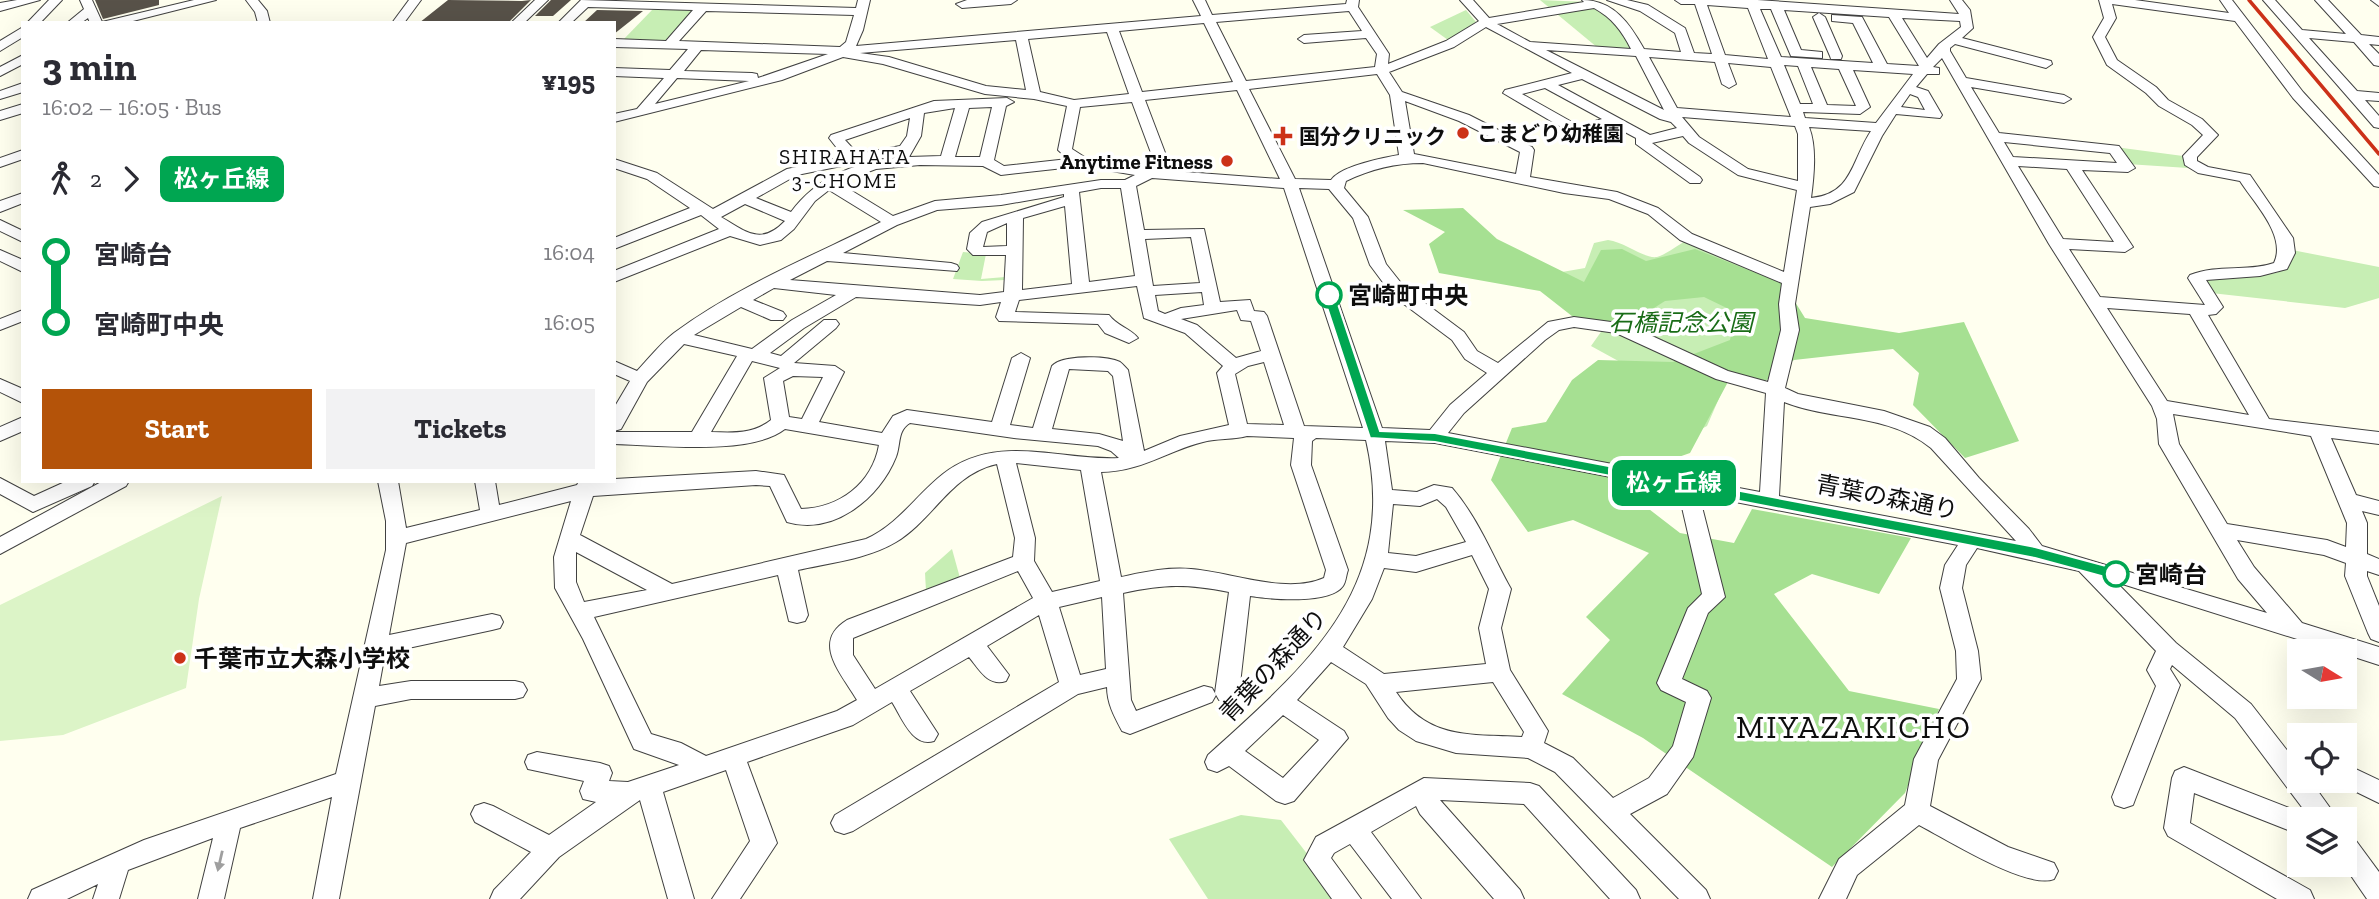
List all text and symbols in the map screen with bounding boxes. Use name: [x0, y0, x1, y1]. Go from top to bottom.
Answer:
text: 3 min: [42, 44, 137, 90]
text: ¥195: [542, 65, 595, 97]
text: 16:02 – 16:05 · Bus: [42, 93, 222, 121]
place label: こまどり幼稚園: [1477, 121, 1624, 146]
place label: 国分クリニック: [1299, 124, 1446, 149]
marker: こまどり幼稚園: [1455, 125, 1471, 141]
marker: 国分クリニック: [1273, 126, 1293, 146]
district label: SHIRAHATA 3-CHOME: [779, 144, 911, 193]
place label: Anytime Fitness: [1060, 149, 1213, 174]
marker: Anytime Fitness: [1219, 153, 1235, 169]
icon: walk: [42, 160, 80, 198]
icon: forward: [112, 160, 150, 198]
text: 松ヶ丘線: [174, 164, 270, 193]
text: 2: [90, 165, 102, 193]
text: 16:04: [543, 238, 595, 266]
text: 宮崎台: [94, 239, 172, 271]
place label: 宮崎町中央: [1348, 281, 1468, 310]
marker: 宮崎町中央: [1316, 282, 1342, 308]
text: 16:05: [544, 308, 595, 336]
park label: 石橋記念公園: [1609, 308, 1756, 337]
text: 宮崎町中央: [94, 309, 224, 341]
button: Start: [42, 389, 312, 469]
button: Tickets: [326, 389, 595, 469]
line badge: 松ヶ丘線: [1625, 460, 1723, 506]
text: 松ヶ丘線: [1626, 468, 1722, 497]
street label: 青葉の森通り: [1814, 469, 1960, 525]
place label: 宮崎台: [2135, 560, 2207, 589]
marker: 宮崎台: [2103, 561, 2129, 587]
street label: 青葉の森通り: [1213, 602, 1333, 728]
north arrow: [2287, 639, 2357, 709]
map controls: [2287, 639, 2357, 877]
place label: 千葉市立大森小学校: [194, 644, 410, 673]
marker: 千葉市立大森小学校: [172, 650, 188, 666]
district label: MIYAZAKICHO: [1736, 708, 1972, 746]
button: locate: [2287, 723, 2357, 793]
button: layers: [2287, 807, 2357, 877]
one-way arrow: [214, 850, 225, 872]

